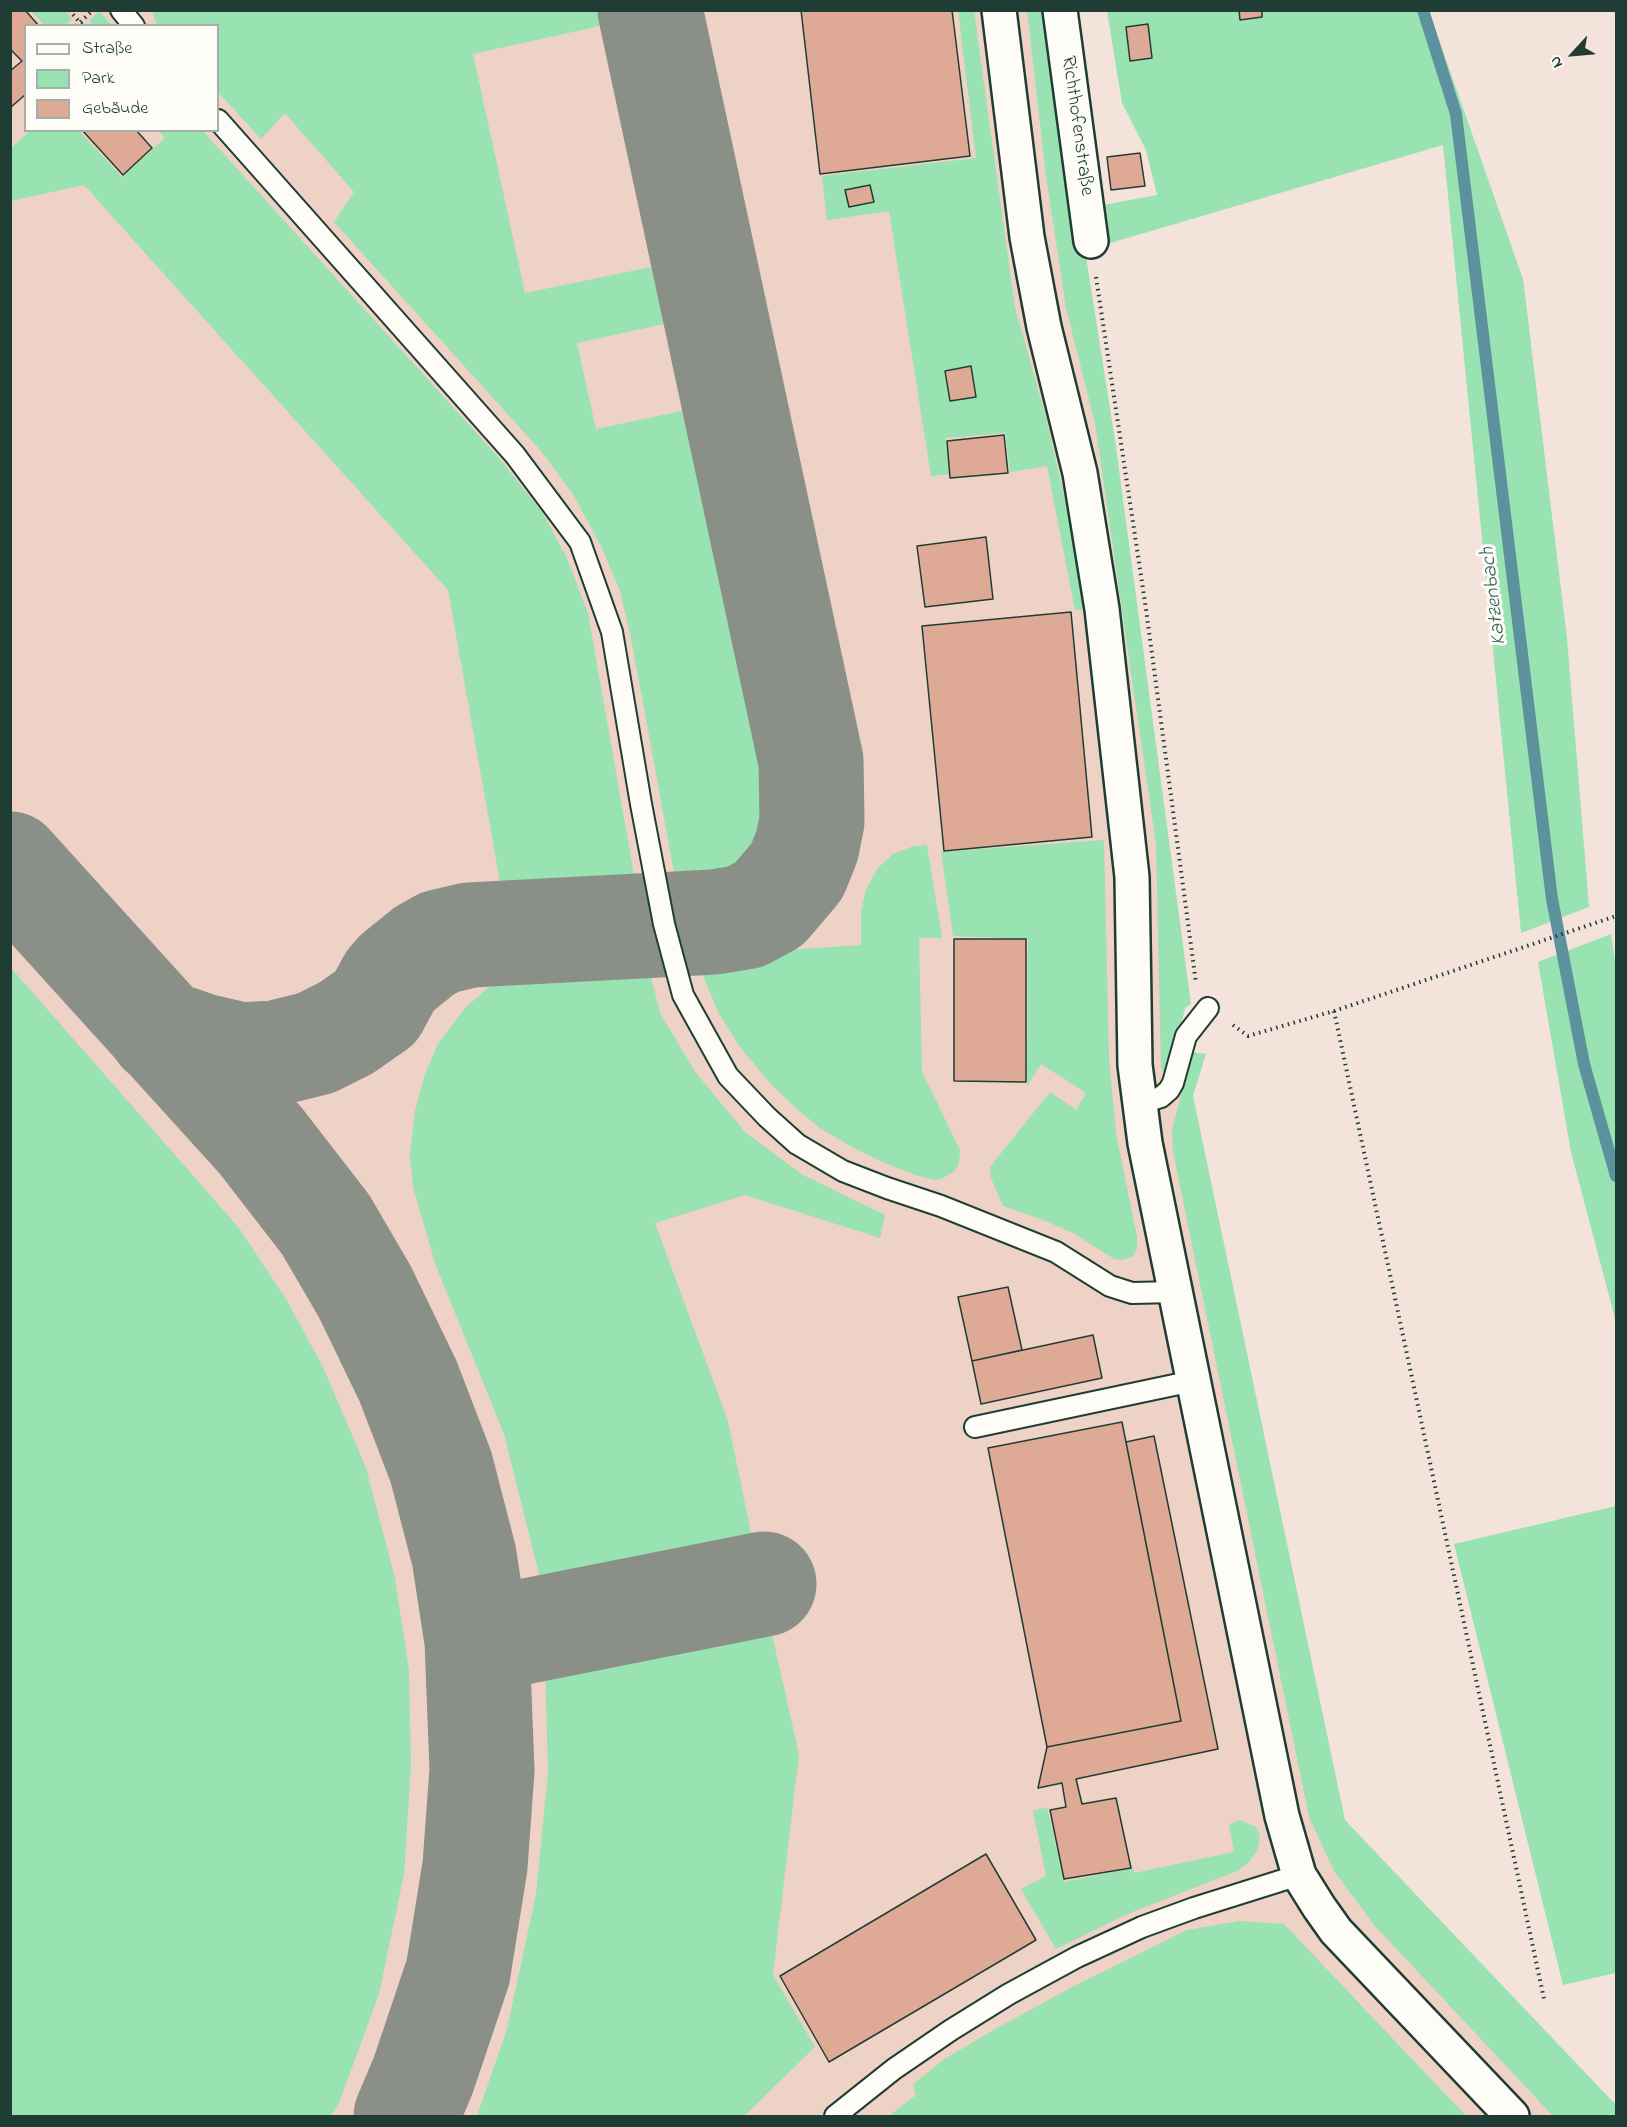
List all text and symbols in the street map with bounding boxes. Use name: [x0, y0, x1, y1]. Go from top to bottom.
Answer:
legend: [24, 24, 219, 132]
north arrow: [1543, 24, 1603, 84]
text: Straße: [82, 36, 132, 62]
text: N: [1544, 52, 1570, 72]
street label: Richthofenstraße: [1054, 54, 1098, 198]
text: Park: [82, 66, 115, 92]
text: Gebäude: [82, 96, 148, 122]
water label: Katzenbach: [1476, 545, 1514, 647]

